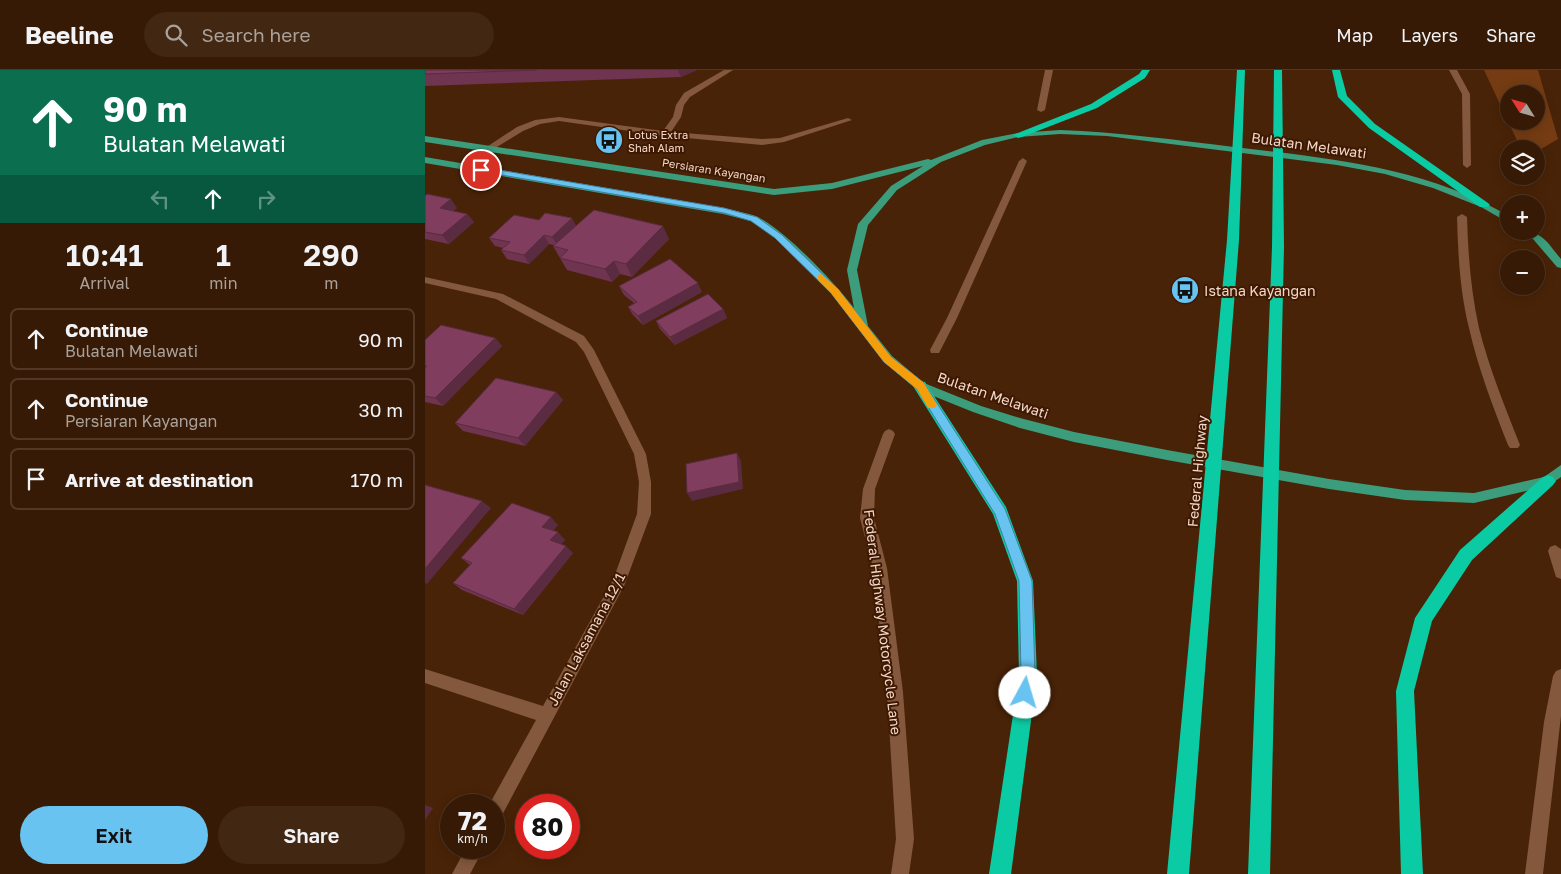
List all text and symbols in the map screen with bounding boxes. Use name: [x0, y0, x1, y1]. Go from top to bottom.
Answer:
search box: [144, 12, 494, 57]
text: Beeline: [25, 20, 114, 49]
icon: search: [162, 21, 190, 49]
text: Search here: [202, 23, 310, 46]
text: Map: [1336, 24, 1373, 46]
text: Layers: [1401, 24, 1458, 46]
text: Share: [1486, 24, 1536, 46]
north arrow: [1500, 85, 1545, 130]
map controls: [1500, 85, 1545, 295]
text: 90 m: [103, 88, 187, 130]
icon: ahead: [20, 90, 85, 155]
bus stop icon: Lotus Extra Shah Alam: [594, 125, 624, 155]
place label: Lotus Extra Shah Alam: [628, 128, 688, 154]
street label: Bulatan Melawati: [1250, 128, 1368, 162]
text: Bulatan Melawati: [103, 130, 286, 157]
button: layers: [1500, 140, 1545, 185]
pin: [460, 149, 502, 191]
street label: Persiaran Kayangan: [661, 155, 767, 185]
icon: arrive: [467, 156, 495, 184]
icon: left: [146, 185, 174, 213]
icon: ahead: [199, 185, 227, 213]
icon: right: [252, 185, 280, 213]
button: +: [1500, 195, 1545, 240]
text: 10:41: [66, 237, 143, 273]
text: 1: [216, 237, 231, 273]
text: 290: [303, 237, 359, 273]
button: −: [1500, 250, 1545, 295]
text: Arrival: [80, 273, 130, 293]
text: min: [209, 273, 237, 293]
text: m: [324, 273, 338, 293]
bus stop icon: Istana Kayangan: [1170, 275, 1200, 305]
place label: Istana Kayangan: [1204, 282, 1316, 299]
text: Continue: [65, 318, 148, 341]
icon: ahead: [22, 325, 50, 353]
text: 90 m: [358, 328, 403, 351]
text: Bulatan Melawati: [65, 341, 198, 361]
street label: Bulatan Melawati: [935, 368, 1051, 422]
text: Continue: [65, 388, 148, 411]
icon: ahead: [22, 395, 50, 423]
text: 30 m: [359, 398, 403, 421]
text: Persiaran Kayangan: [65, 411, 217, 431]
street label: Federal Highway: [1184, 414, 1210, 528]
icon: arrive: [22, 465, 50, 493]
text: Arrive at destination: [65, 468, 253, 491]
text: 170 m: [350, 468, 403, 491]
street label: Federal Highway Motorcycle Lane: [861, 508, 905, 736]
street label: Jalan Laksamana 12/1: [544, 569, 628, 708]
position arrow: [998, 666, 1050, 718]
speed limit sign: 80: [515, 794, 580, 859]
text: 72: [458, 805, 487, 836]
button: Exit: [20, 806, 208, 864]
button: Share: [218, 806, 405, 864]
text: km/h: [457, 831, 488, 846]

